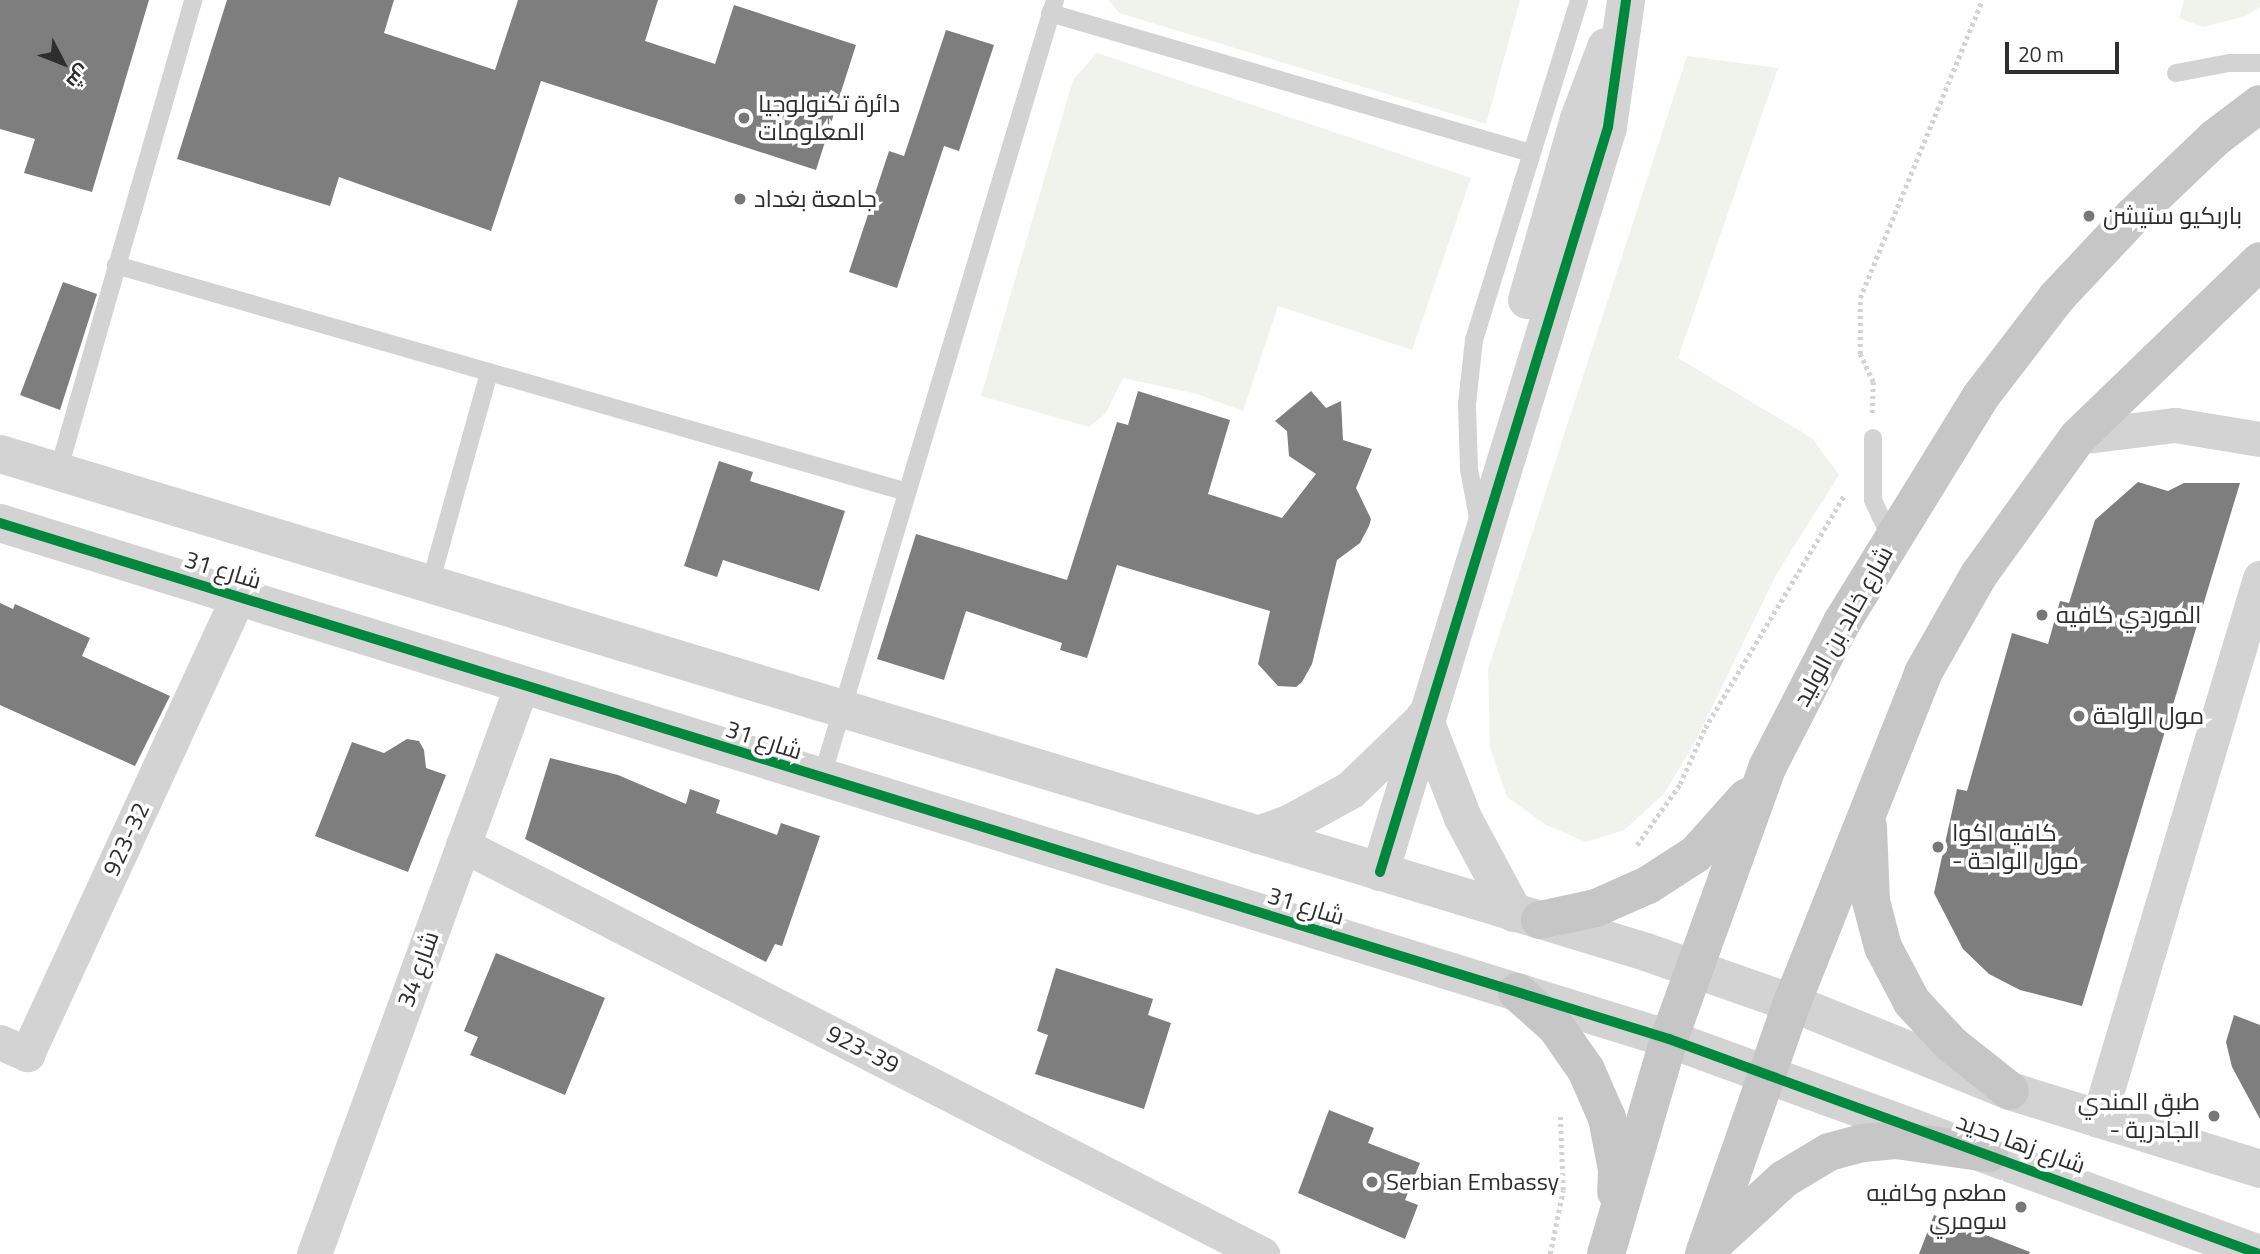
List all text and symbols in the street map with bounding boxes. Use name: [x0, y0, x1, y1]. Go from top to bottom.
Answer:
north arrow: [28, 28, 98, 98]
scale bar: [2008, 28, 2122, 72]
text: 20 m: [2018, 38, 2064, 70]
text: ش: [60, 59, 98, 96]
place label: دائرة تكنولوجيا المعلومات: [758, 90, 900, 146]
marker: دائرة تكنولوجيا المعلومات: [736, 110, 752, 126]
place label: جامعة بغداد: [754, 185, 877, 213]
marker: جامعة بغداد: [732, 191, 748, 207]
place label: باربكيو ستيشن: [2103, 202, 2242, 230]
marker: باربكيو ستيشن: [2081, 208, 2097, 224]
street label: شارع خالد بن الوليد: [1787, 541, 1899, 711]
street label: شارع 31: [181, 545, 265, 595]
place label: الموردي كافيه: [2056, 601, 2201, 629]
marker: الموردي كافيه: [2034, 607, 2050, 623]
place label: مول الواحة: [2093, 702, 2204, 730]
marker: مول الواحة: [2071, 708, 2087, 724]
street label: شارع 31: [722, 714, 806, 766]
street label: 923-32: [97, 798, 155, 880]
place label: كافيه اكوا - مول الواحة: [1952, 819, 2079, 875]
marker: كافيه اكوا - مول الواحة: [1930, 839, 1946, 855]
street label: شارع 31: [1264, 881, 1348, 931]
street label: شارع 34: [391, 927, 445, 1011]
street label: 923-39: [822, 1019, 904, 1079]
place label: طبق المندي - الجادرية: [2078, 1088, 2200, 1144]
street label: شارع زها حديد: [1953, 1106, 2089, 1180]
marker: طبق المندي - الجادرية: [2206, 1108, 2222, 1124]
place label: Serbian Embassy: [1386, 1168, 1559, 1196]
marker: Serbian Embassy: [1364, 1174, 1380, 1190]
place label: مطعم وكافيه سومري: [1867, 1179, 2007, 1235]
marker: مطعم وكافيه سومري: [2013, 1199, 2029, 1215]

